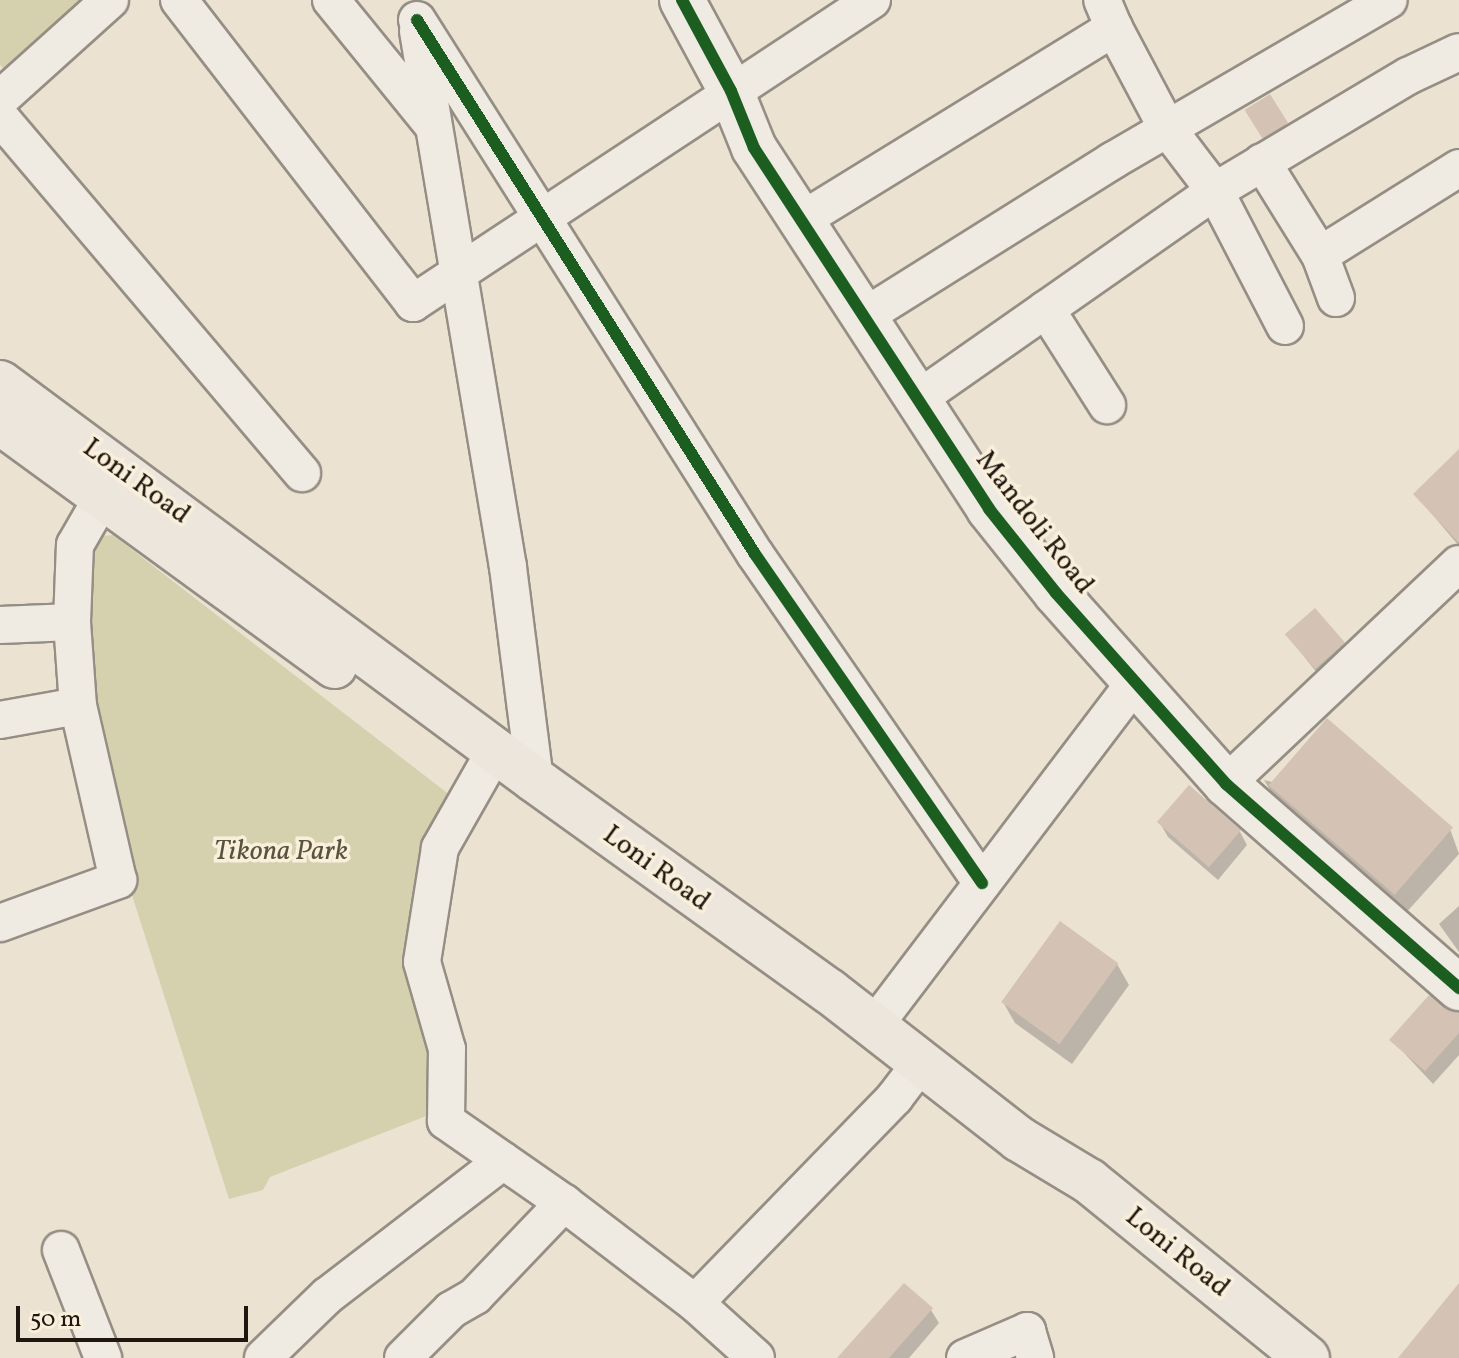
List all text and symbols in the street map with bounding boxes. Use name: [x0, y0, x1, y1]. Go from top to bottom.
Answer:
street label: Loni Road: [76, 432, 196, 532]
street label: Mandoli Road: [968, 445, 1100, 601]
street label: Loni Road: [596, 819, 716, 919]
park label: Tikona Park: [214, 835, 348, 869]
street label: Loni Road: [1118, 1201, 1236, 1305]
scale bar: [20, 1290, 252, 1340]
text: 50 m: [30, 1303, 82, 1337]

